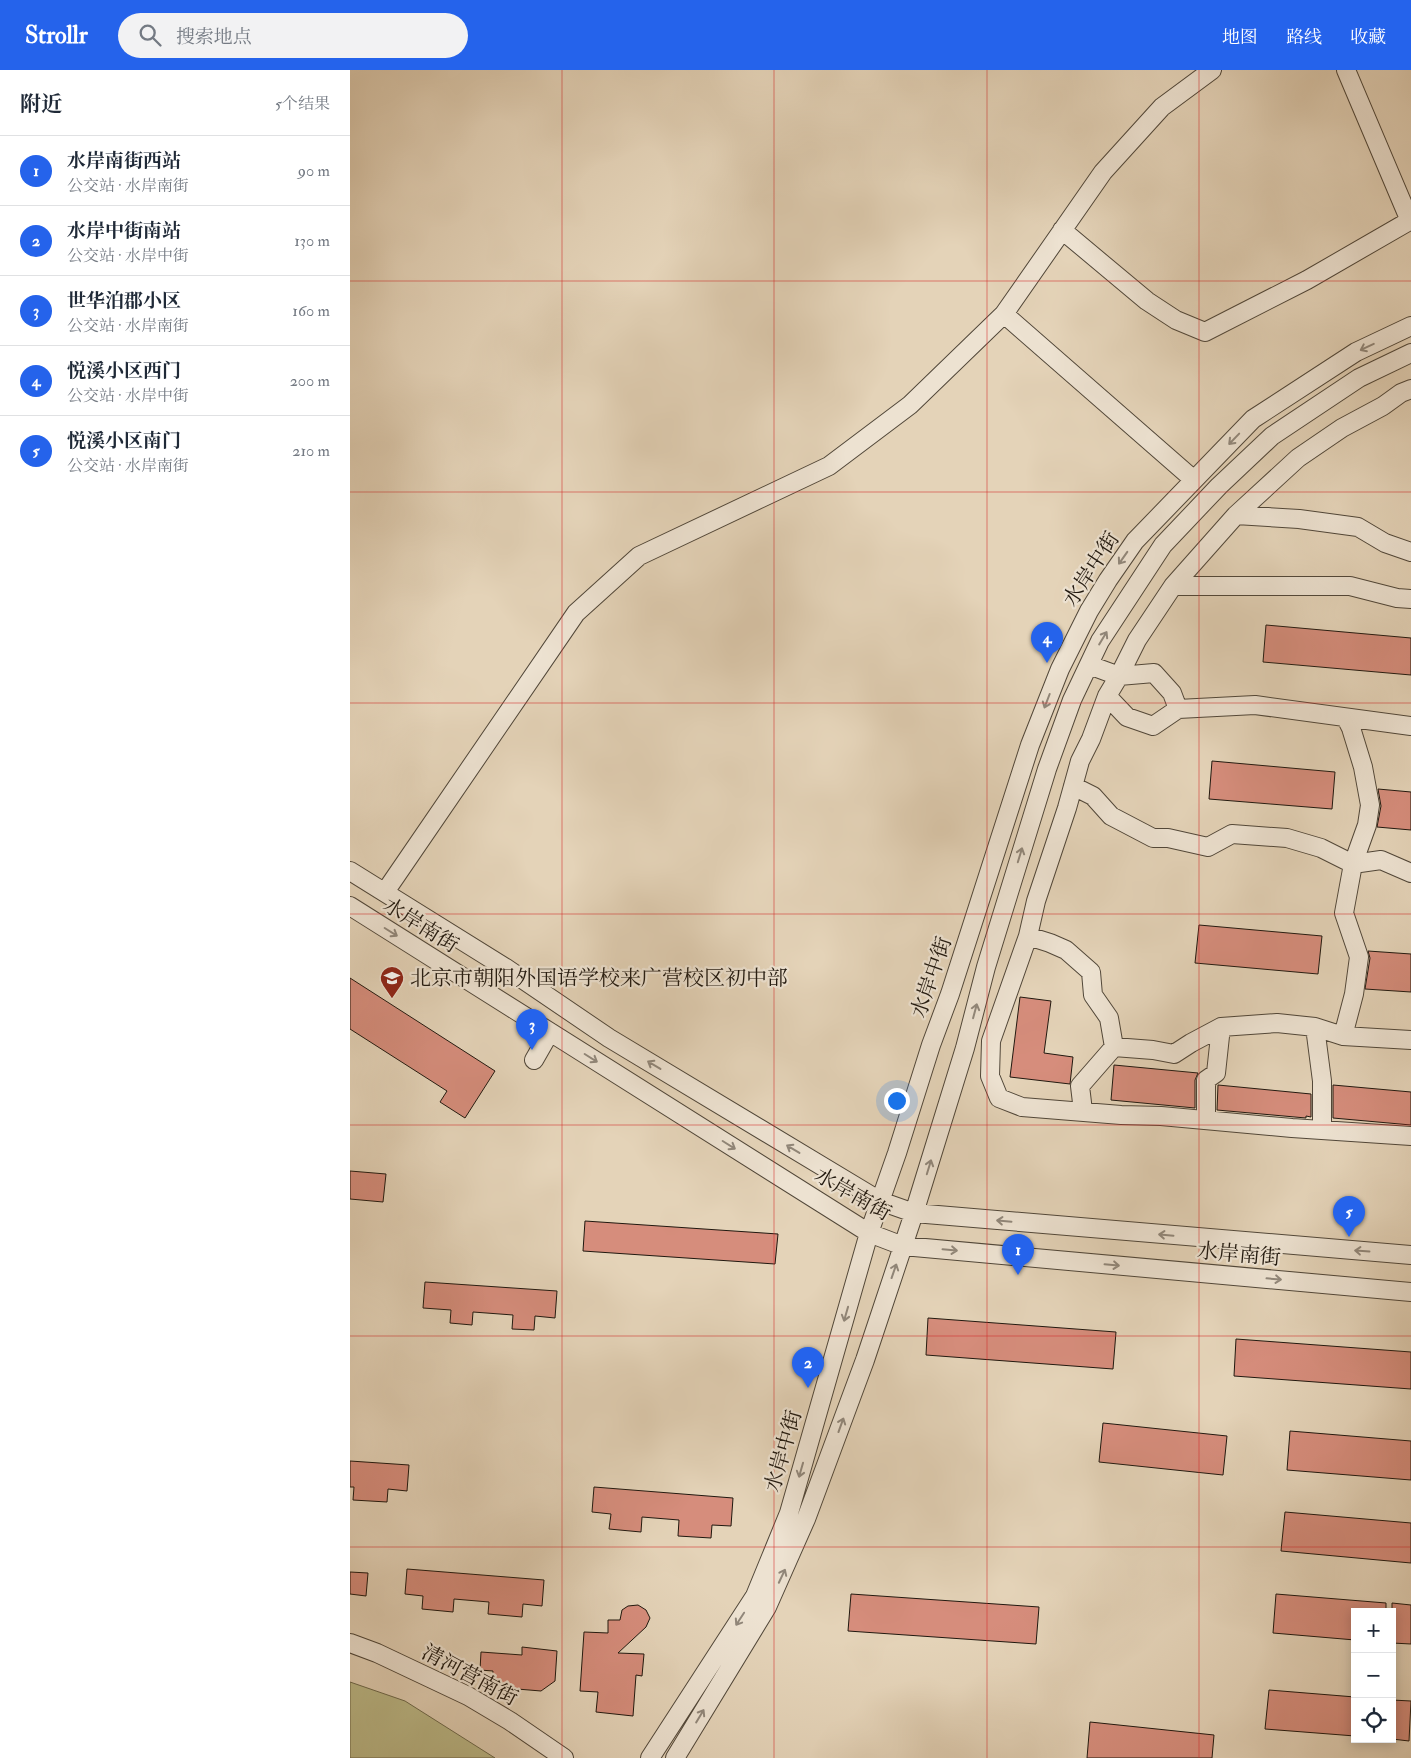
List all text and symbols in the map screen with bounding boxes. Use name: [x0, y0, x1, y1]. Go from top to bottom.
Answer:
search box: [118, 13, 468, 58]
text: Strollr: [25, 20, 88, 51]
icon: search: [136, 21, 164, 49]
text: 搜索地点: [176, 25, 252, 49]
text: 地图: [1222, 26, 1258, 49]
text: 路线: [1286, 26, 1322, 49]
text: 收藏: [1350, 26, 1386, 49]
text: 附近: [20, 91, 62, 118]
text: 5个结果: [275, 94, 330, 114]
text: 水岸南街西站: [67, 149, 181, 173]
text: 1: [33, 161, 39, 181]
text: 90 m: [298, 161, 330, 181]
text: 公交站 · 水岸南街: [67, 176, 189, 196]
text: 水岸中街南站: [67, 219, 181, 243]
text: 2: [32, 231, 40, 251]
text: 130 m: [294, 231, 330, 251]
text: 公交站 · 水岸中街: [67, 246, 189, 266]
text: 世华泊郡小区: [67, 289, 181, 313]
text: 3: [33, 301, 39, 321]
text: 160 m: [292, 301, 330, 321]
text: 公交站 · 水岸南街: [67, 316, 189, 336]
one-way arrow: [1360, 343, 1375, 352]
text: 悦溪小区西门: [67, 359, 181, 383]
text: 4: [32, 371, 40, 391]
text: 200 m: [290, 371, 330, 391]
text: 公交站 · 水岸中街: [67, 386, 189, 406]
text: 悦溪小区南门: [67, 429, 181, 453]
one-way arrow: [1228, 433, 1240, 445]
text: 5: [32, 441, 40, 461]
text: 210 m: [292, 441, 330, 461]
text: 公交站 · 水岸南街: [67, 456, 189, 476]
street label: 水岸中街: [1057, 527, 1126, 612]
one-way arrow: [1118, 551, 1129, 564]
pin: 4: [1031, 622, 1063, 663]
one-way arrow: [1097, 631, 1108, 645]
one-way arrow: [1042, 692, 1051, 708]
one-way arrow: [1016, 847, 1026, 863]
street label: 水岸南街: [378, 892, 464, 959]
one-way arrow: [384, 928, 398, 938]
street label: 水岸中街: [905, 933, 958, 1021]
school or university icon: 北京市朝阳外国语学校来广营校区初中部: [379, 965, 405, 999]
place label: 北京市朝阳外国语学校来广营校区初中部: [410, 965, 788, 992]
one-way arrow: [970, 1003, 980, 1019]
pin: 3: [516, 1009, 548, 1050]
one-way arrow: [584, 1053, 598, 1064]
one-way arrow: [647, 1060, 661, 1070]
your location: [884, 1088, 910, 1114]
one-way arrow: [721, 1140, 735, 1150]
one-way arrow: [787, 1143, 801, 1153]
one-way arrow: [924, 1159, 934, 1175]
street label: 水岸南街: [810, 1162, 896, 1227]
pin: 5: [1333, 1196, 1365, 1237]
one-way arrow: [996, 1216, 1012, 1225]
one-way arrow: [1158, 1230, 1174, 1239]
pin: 1: [1002, 1234, 1034, 1275]
street label: 水岸南街: [1196, 1237, 1282, 1272]
one-way arrow: [942, 1245, 958, 1255]
one-way arrow: [1355, 1247, 1371, 1256]
one-way arrow: [1104, 1260, 1120, 1269]
one-way arrow: [890, 1264, 900, 1280]
one-way arrow: [1266, 1275, 1282, 1284]
one-way arrow: [840, 1305, 850, 1321]
pin: 2: [792, 1347, 824, 1388]
street label: 水岸中街: [759, 1407, 808, 1495]
one-way arrow: [837, 1418, 846, 1433]
one-way arrow: [796, 1461, 806, 1477]
one-way arrow: [777, 1569, 787, 1584]
map controls: [1351, 1608, 1396, 1743]
button: +: [1351, 1608, 1396, 1653]
one-way arrow: [734, 1612, 744, 1626]
street label: 清河营南街: [417, 1639, 522, 1712]
button: −: [1351, 1653, 1396, 1698]
button: locate: [1351, 1698, 1396, 1743]
one-way arrow: [696, 1710, 706, 1724]

